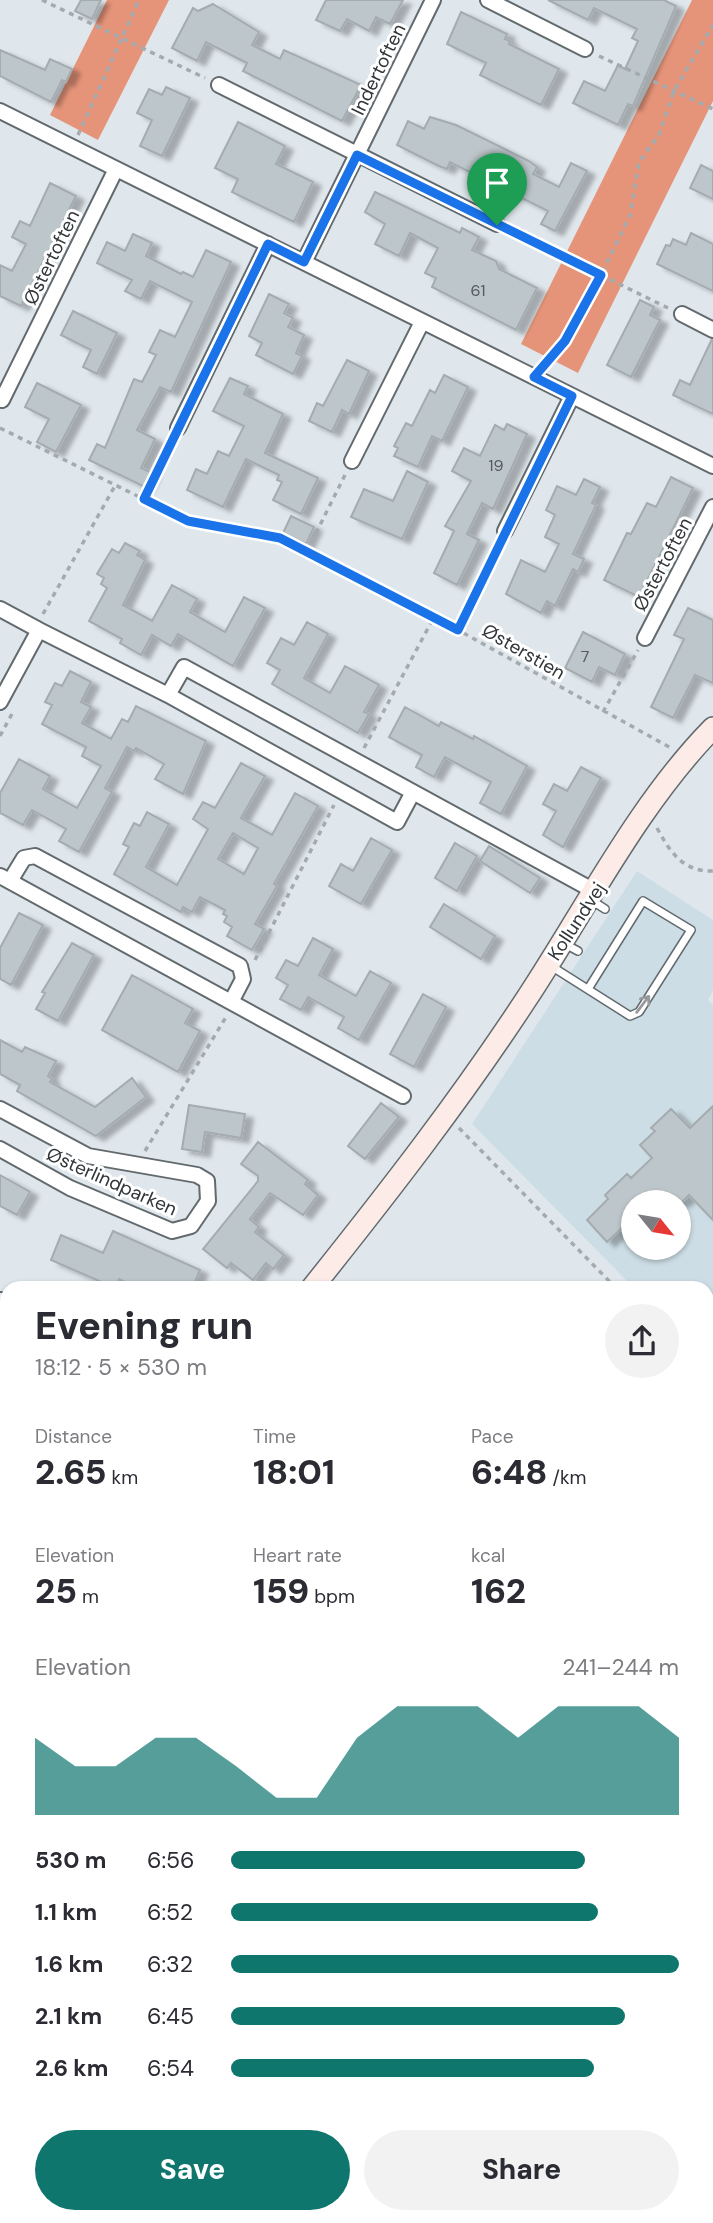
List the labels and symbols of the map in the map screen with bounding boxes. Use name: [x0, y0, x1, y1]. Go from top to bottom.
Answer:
street label: Indertoften: [346, 19, 411, 119]
pin: [467, 153, 527, 225]
street label: Østertoften: [18, 206, 85, 309]
house number: 61: [470, 280, 486, 301]
house number: 19: [488, 455, 504, 476]
street label: Østertoften: [627, 513, 698, 615]
street label: Østerstien: [478, 618, 570, 685]
house number: 7: [581, 646, 589, 667]
street label: Kollundvej: [542, 877, 611, 965]
one-way arrow: [635, 995, 650, 1013]
street label: Østerlindparken: [43, 1141, 181, 1221]
north arrow: [621, 1190, 691, 1260]

